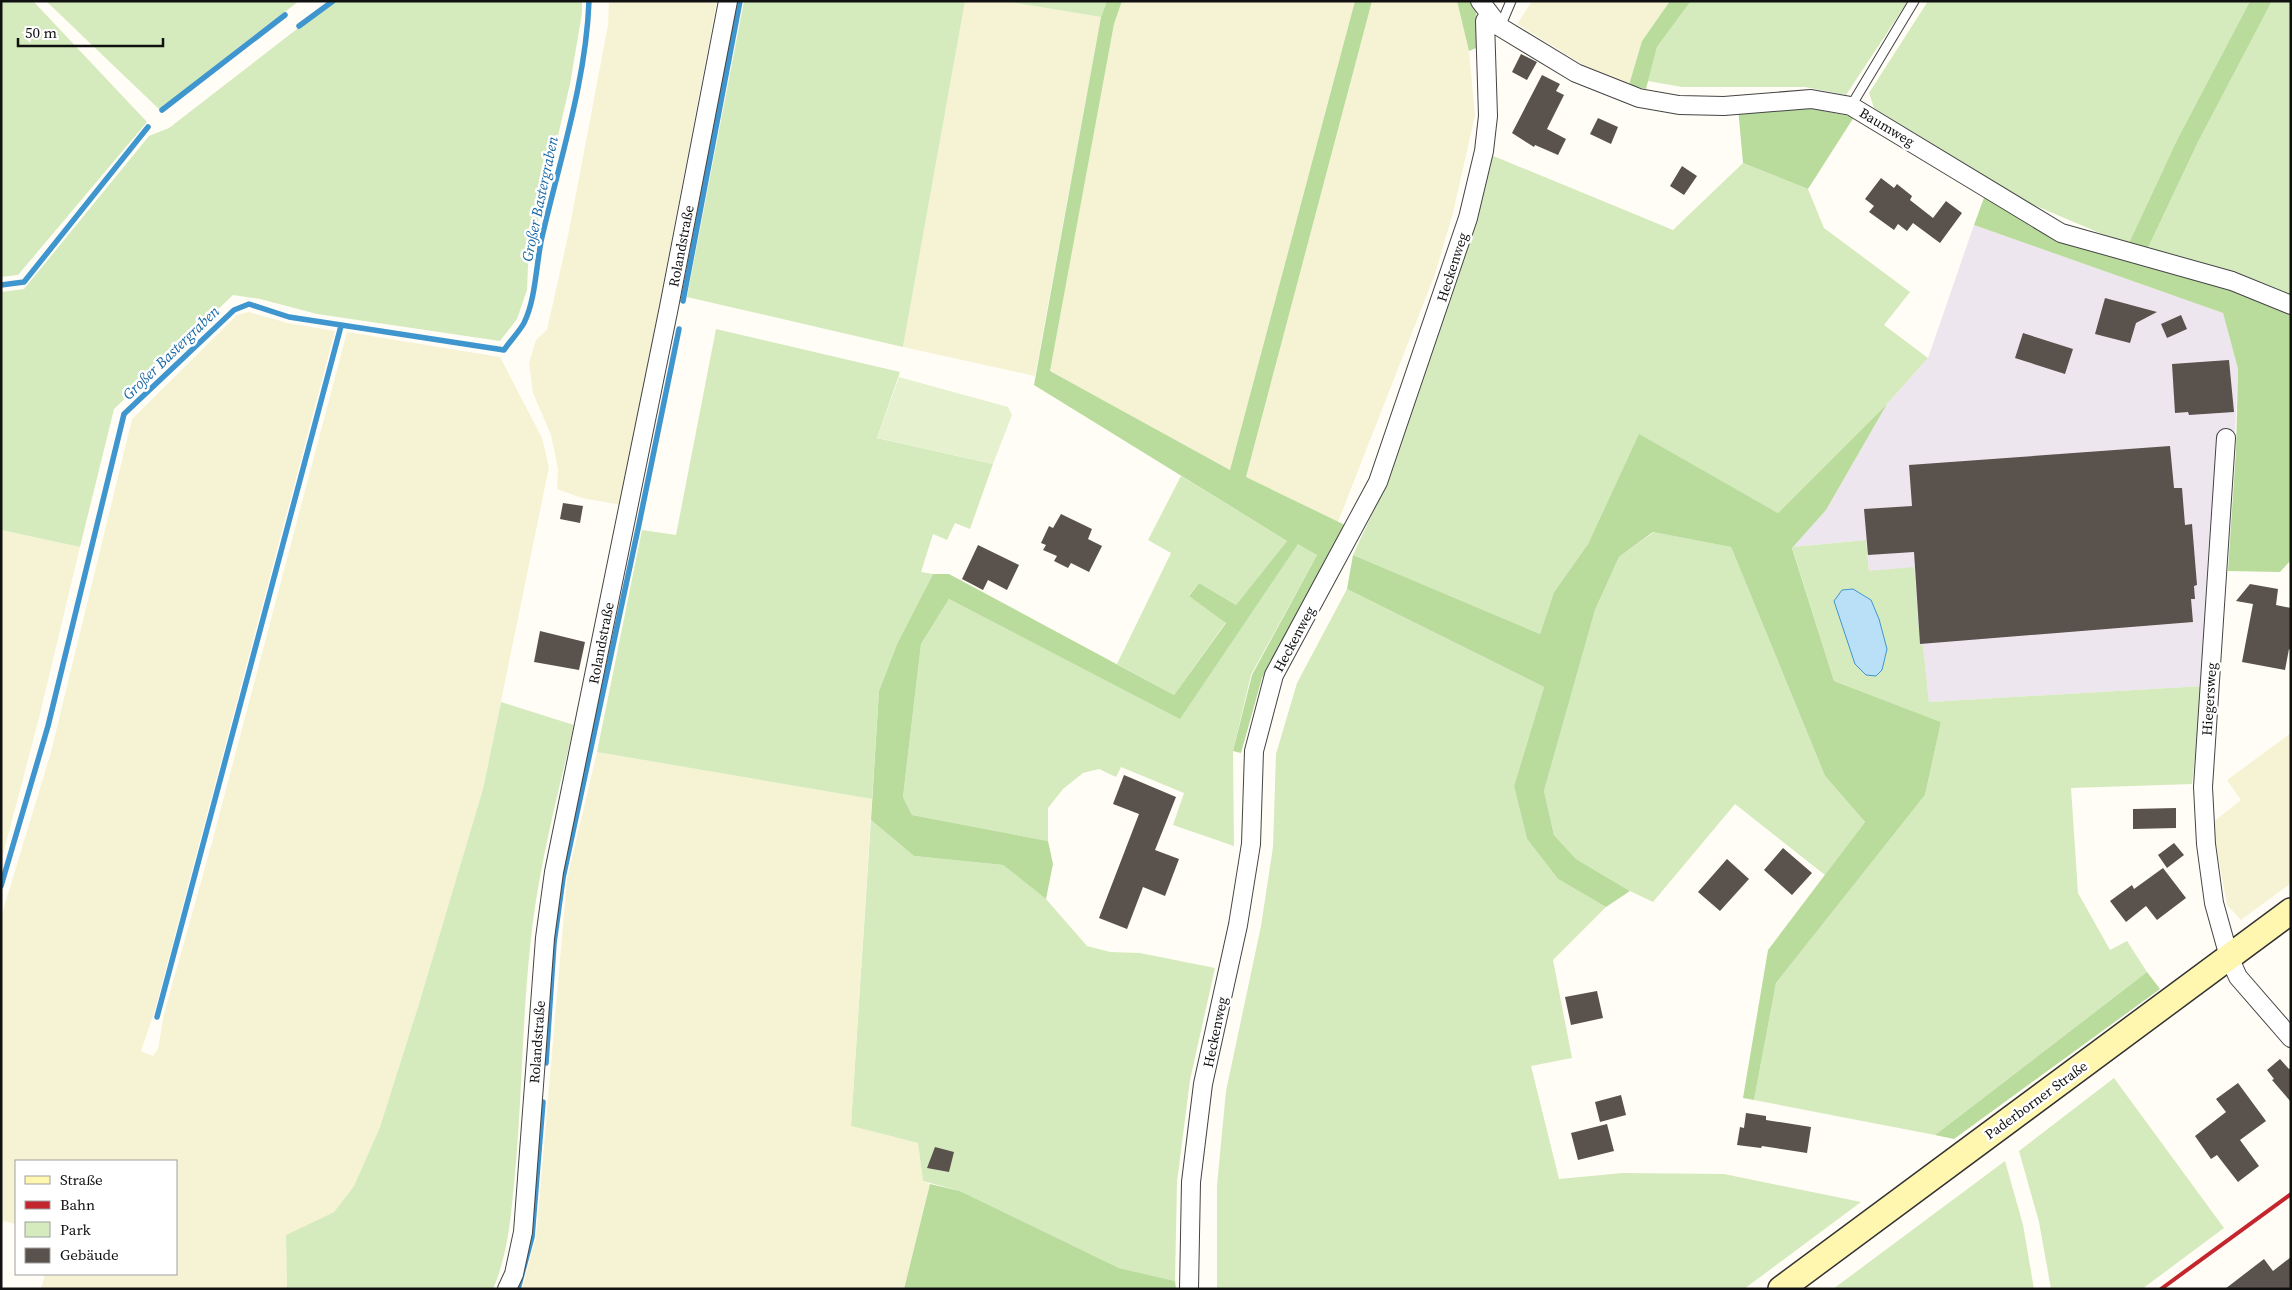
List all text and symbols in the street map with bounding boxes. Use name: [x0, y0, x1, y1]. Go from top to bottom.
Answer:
scale bar: [18, 15, 162, 47]
text: 50 m: [25, 22, 57, 43]
street label: Baumweg: [1856, 103, 1918, 151]
water label: Großer Bastergraben: [516, 134, 563, 263]
street label: Rolandstraße: [663, 203, 699, 289]
street label: Heckenweg: [1431, 230, 1473, 304]
water label: Großer Bastergraben: [118, 300, 224, 404]
street label: Rolandstraße: [583, 600, 619, 686]
street label: Heckenweg: [1268, 603, 1320, 675]
street label: Hiegersweg: [2196, 662, 2222, 736]
street label: Heckenweg: [1198, 995, 1232, 1069]
street label: Rolandstraße: [524, 1000, 550, 1084]
street label: Paderborner Straße: [1981, 1056, 2091, 1144]
legend: [15, 1160, 178, 1275]
text: Straße: [60, 1169, 103, 1190]
text: Bahn: [60, 1194, 95, 1215]
text: Park: [60, 1219, 92, 1240]
text: Gebäude: [60, 1244, 119, 1265]

